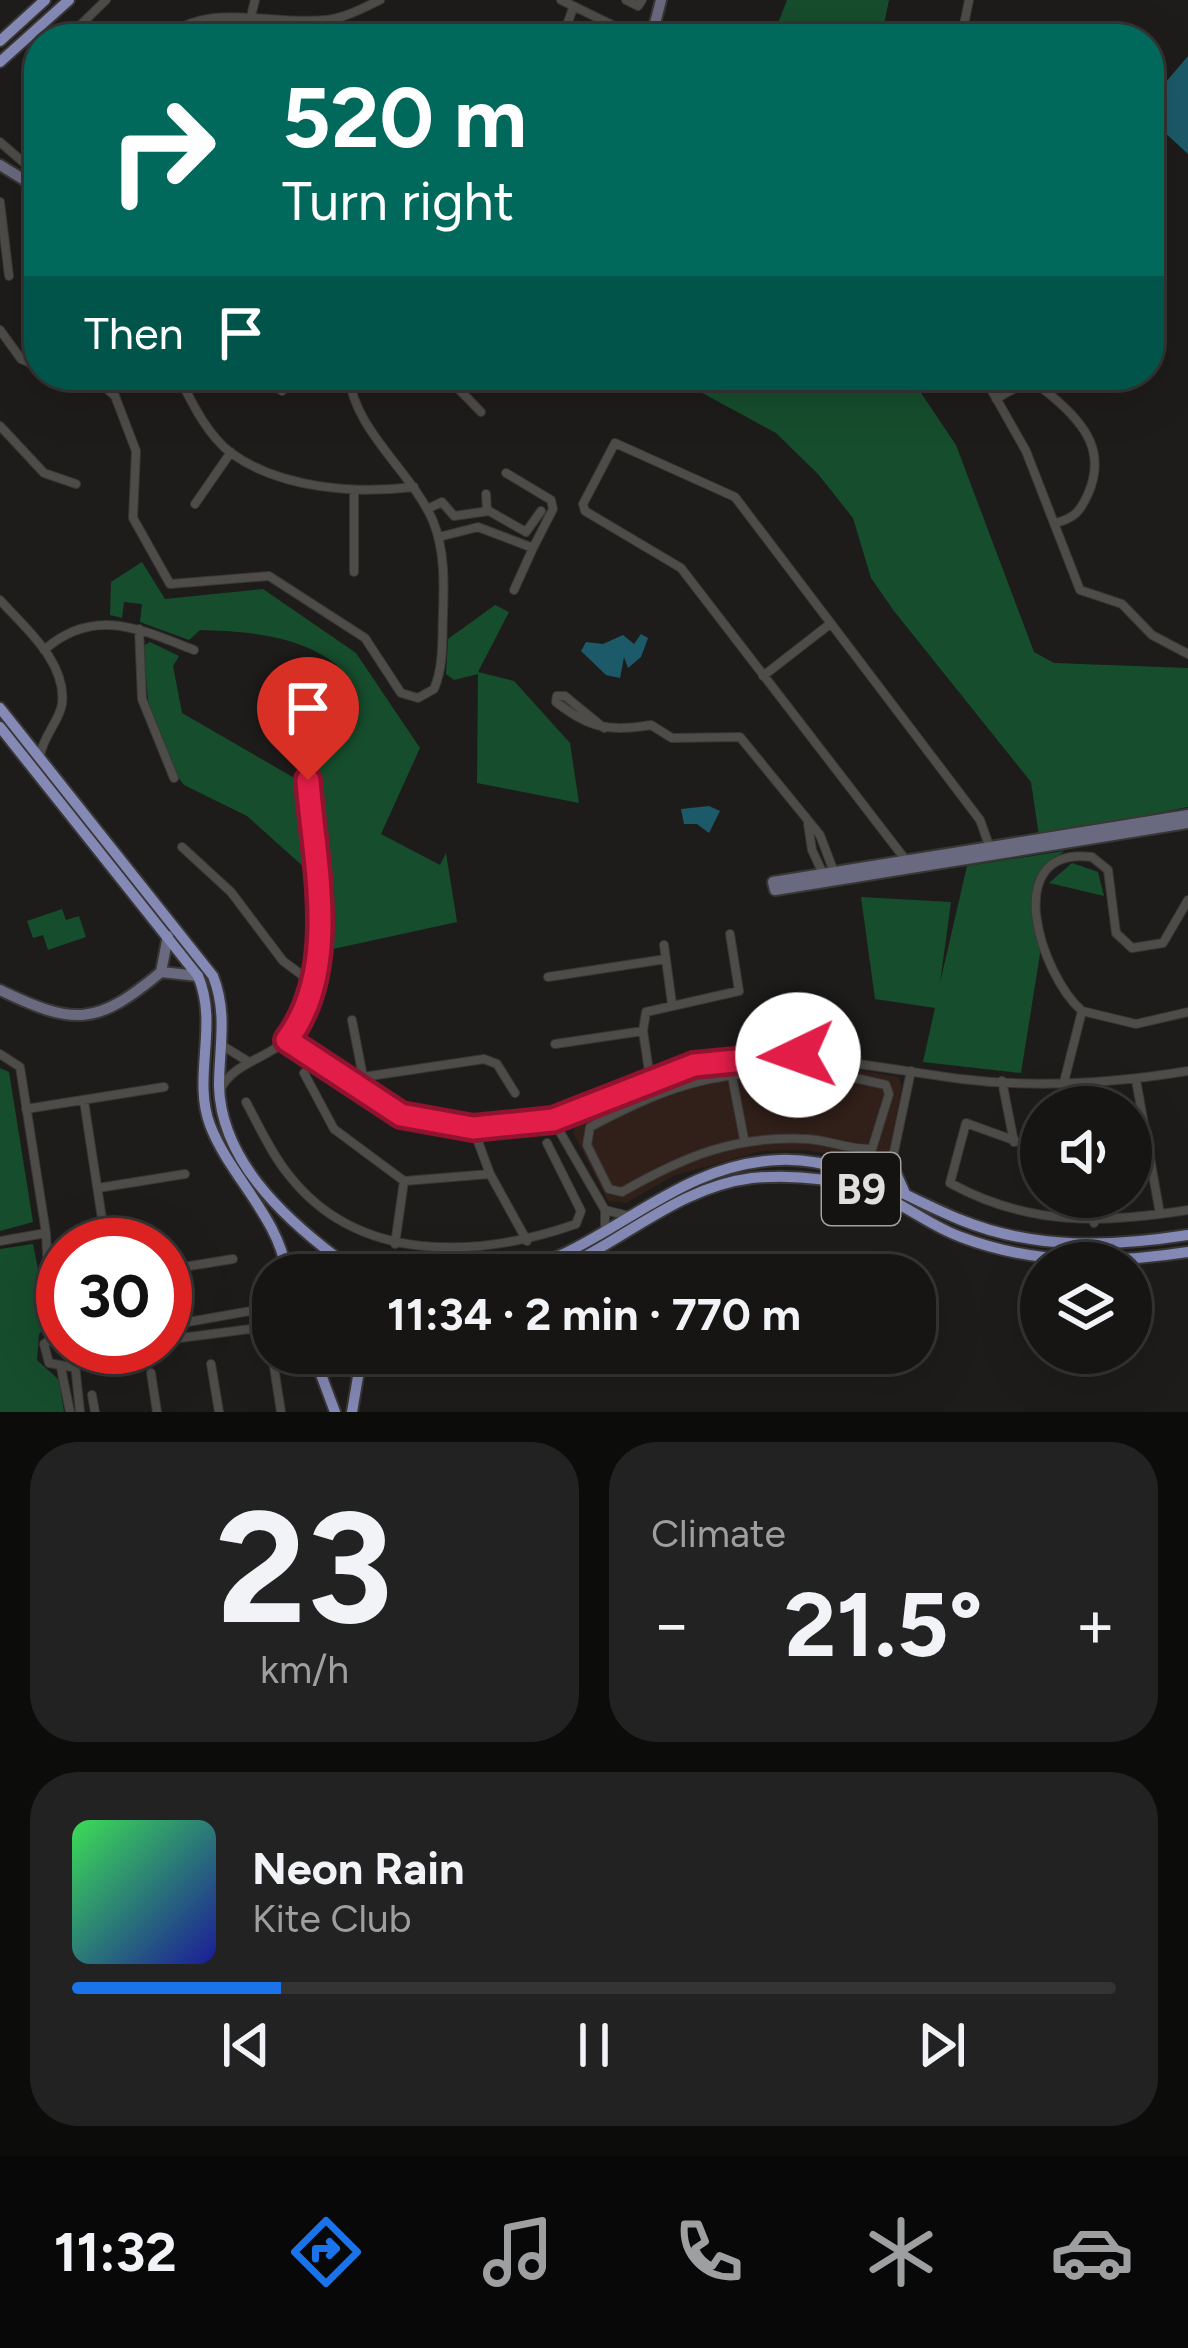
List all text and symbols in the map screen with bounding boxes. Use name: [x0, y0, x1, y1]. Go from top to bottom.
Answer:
text: 520 m: [282, 67, 527, 168]
icon: right: [84, 72, 240, 228]
text: Turn right: [282, 169, 514, 234]
icon: arrive: [208, 300, 274, 366]
text: Then: [84, 306, 184, 360]
pin: [257, 657, 359, 780]
icon: arrive: [275, 675, 341, 741]
position arrow: [735, 992, 861, 1118]
map controls: [1020, 1086, 1152, 1374]
button: sound: [1020, 1086, 1152, 1218]
road number: B9: [822, 1153, 900, 1225]
speed limit sign: 30: [36, 1218, 192, 1374]
button: layers: [1020, 1242, 1152, 1374]
text: 11:34 · 2 min · 770 m: [387, 1287, 801, 1341]
text: 23: [216, 1474, 393, 1661]
text: Climate: [651, 1510, 786, 1557]
text: 21.5°: [784, 1570, 983, 1679]
text: −: [651, 1584, 692, 1664]
text: +: [1075, 1584, 1116, 1664]
text: km/h: [260, 1646, 349, 1693]
text: Neon Rain: [252, 1841, 465, 1895]
text: Kite Club: [252, 1895, 412, 1942]
icon: previous: [213, 2012, 279, 2078]
icon: pause: [561, 2012, 627, 2078]
icon: next: [909, 2012, 975, 2078]
icon: directions: [284, 2210, 368, 2294]
icon: music: [476, 2210, 560, 2294]
icon: phone: [667, 2210, 751, 2294]
icon: climate: [859, 2210, 943, 2294]
icon: car: [1050, 2210, 1134, 2294]
text: 11:32: [54, 2220, 177, 2285]

